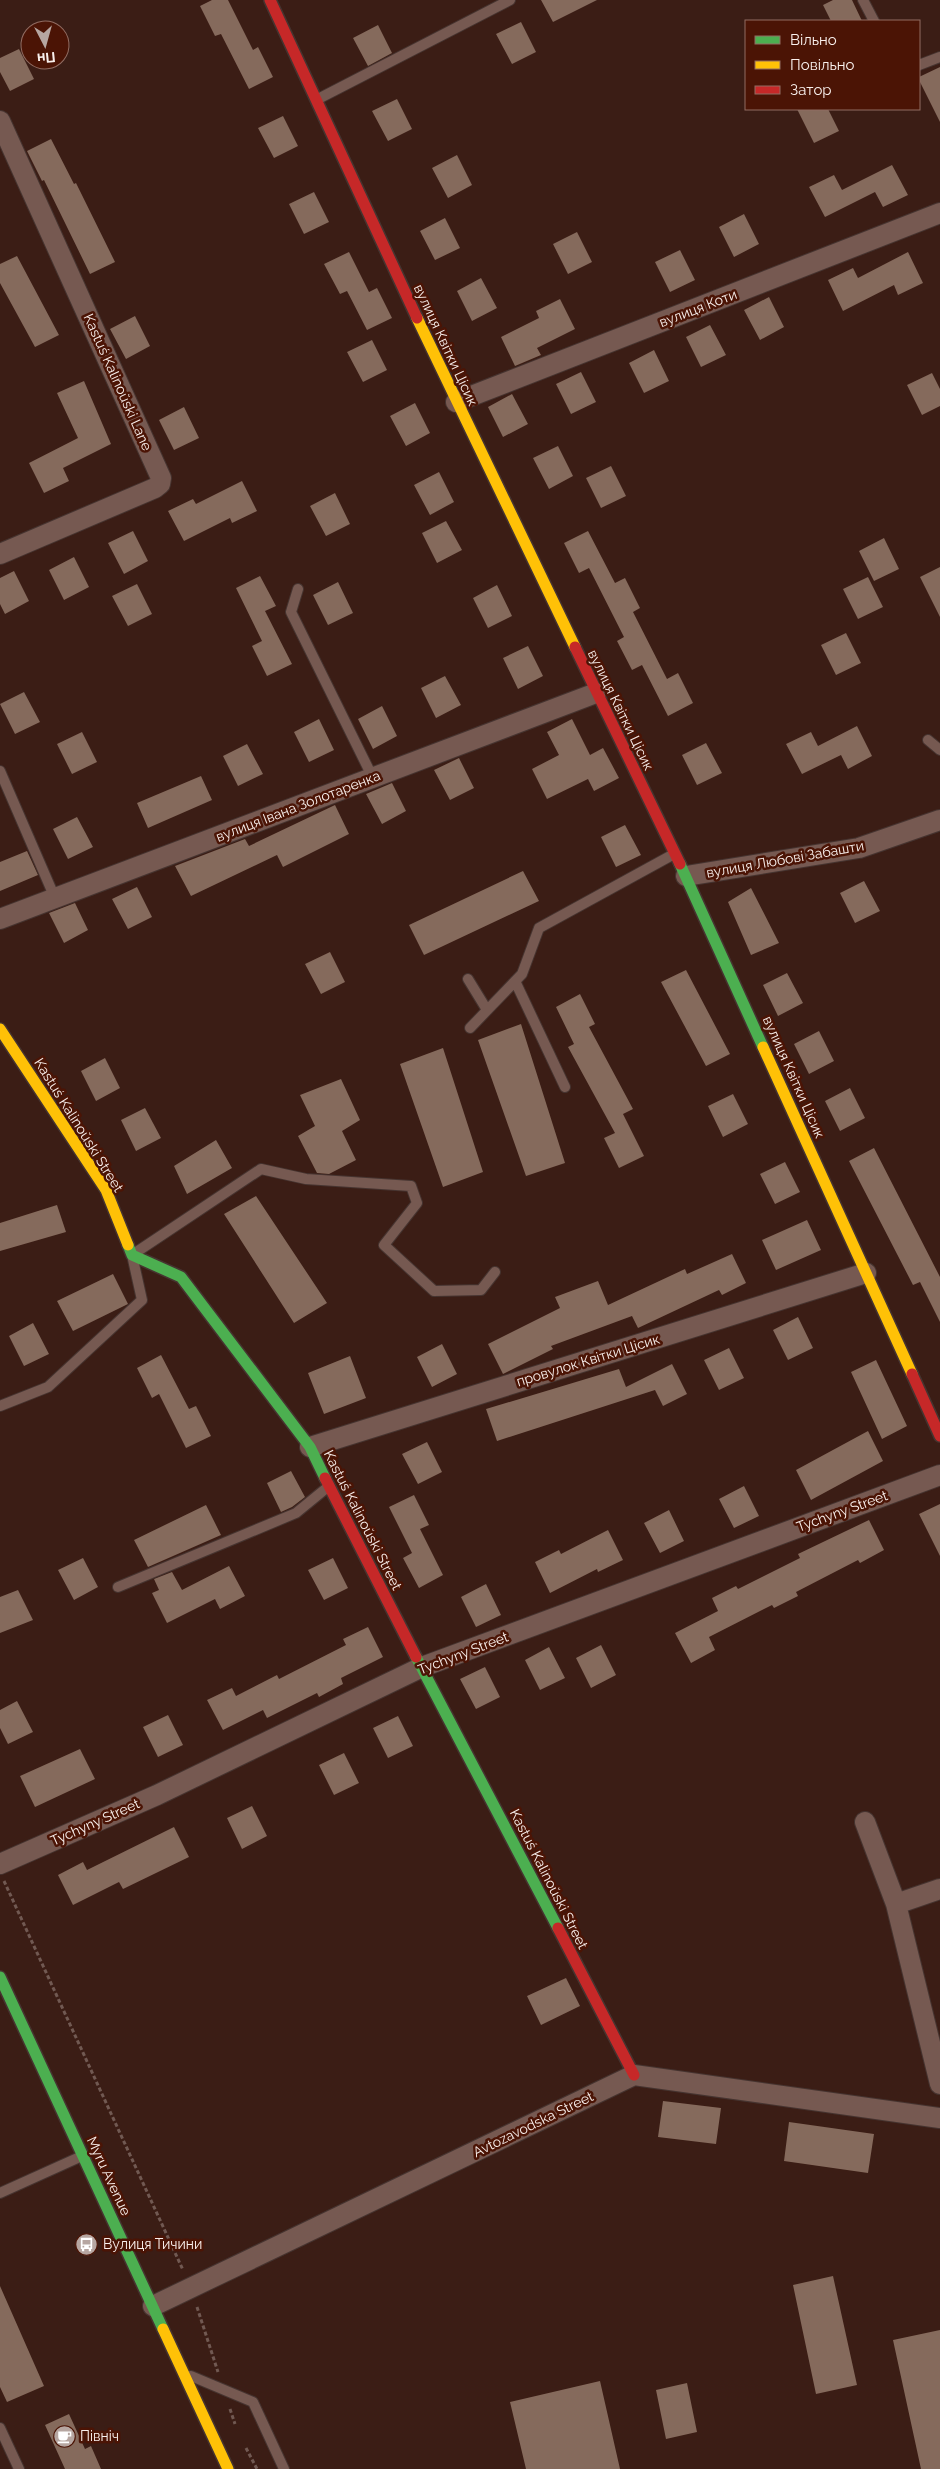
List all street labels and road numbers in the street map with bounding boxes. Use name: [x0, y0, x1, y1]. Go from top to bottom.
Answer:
street label: вулиця Квітки Цісик: [411, 282, 481, 408]
street label: вулиця Коти: [657, 286, 739, 330]
street label: Kastuś Kalinoŭski Lane: [81, 311, 155, 453]
street label: вулиця Квітки Цісик: [585, 647, 657, 773]
street label: вулиця Івана Золотаренка: [214, 767, 382, 845]
street label: вулиця Любові Забашти: [705, 837, 865, 881]
street label: вулиця Квітки Цісик: [760, 1013, 828, 1141]
street label: Kastuś Kalinoŭski Street: [31, 1055, 127, 1195]
street label: провулок Квітки Цісик: [514, 1331, 662, 1389]
street label: Kastuś Kalinoŭski Street: [321, 1447, 405, 1593]
street label: Tychyny Street: [794, 1487, 890, 1535]
street label: Tychyny Street: [416, 1628, 511, 1678]
street label: Tychyny Street: [48, 1795, 142, 1849]
street label: Kastuś Kalinoŭski Street: [507, 1806, 591, 1952]
street label: Avtozavodska Street: [470, 2088, 596, 2160]
street label: Myru Avenue: [84, 2134, 134, 2218]

